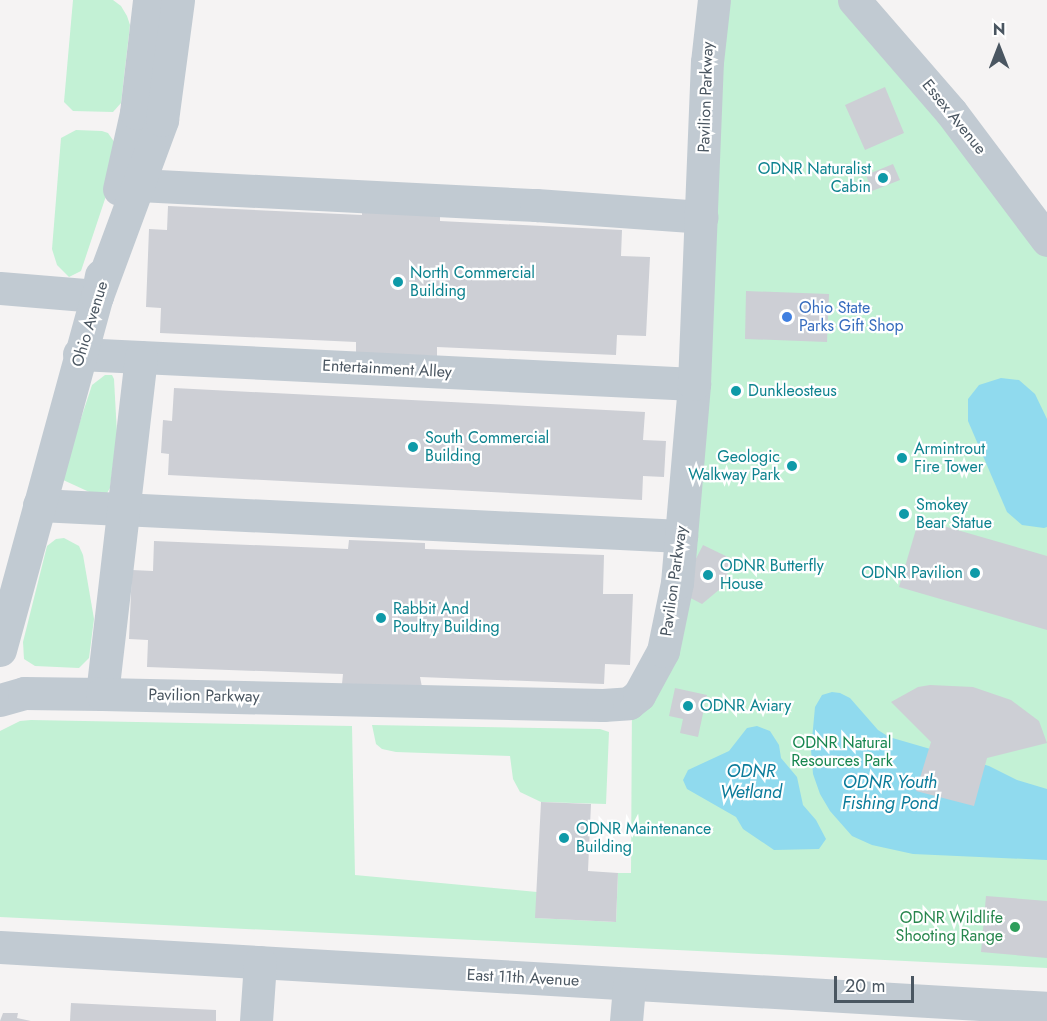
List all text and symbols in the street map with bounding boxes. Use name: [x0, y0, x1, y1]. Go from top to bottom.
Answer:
north arrow: [969, 18, 1029, 78]
text: N: [993, 18, 1005, 41]
street label: Pavilion Parkway: [694, 41, 718, 153]
street label: Essex Avenue: [918, 76, 990, 158]
place label: ODNR Naturalist Cabin: [758, 159, 871, 197]
marker: ODNR Naturalist Cabin: [876, 171, 890, 185]
place label: North Commercial Building: [410, 263, 535, 301]
marker: North Commercial Building: [391, 275, 405, 289]
street label: Ohio Avenue: [68, 279, 112, 369]
place label: Ohio State Parks Gift Shop: [799, 298, 904, 336]
marker: Ohio State Parks Gift Shop: [780, 310, 794, 324]
street label: Entertainment Alley: [322, 356, 452, 382]
place label: Dunkleosteus: [748, 381, 837, 401]
marker: Dunkleosteus: [729, 384, 743, 398]
place label: South Commercial Building: [425, 428, 549, 466]
place label: Armintrout Fire Tower: [914, 439, 985, 477]
marker: South Commercial Building: [406, 440, 420, 454]
place label: Geologic Walkway Park: [688, 447, 780, 485]
marker: Armintrout Fire Tower: [895, 451, 909, 465]
marker: Geologic Walkway Park: [785, 459, 799, 473]
place label: Smokey Bear Statue: [916, 495, 992, 533]
marker: Smokey Bear Statue: [897, 507, 911, 521]
street label: Pavilion Parkway: [657, 525, 691, 637]
place label: ODNR Butterfly House: [720, 556, 824, 594]
place label: ODNR Pavilion: [861, 563, 963, 583]
marker: ODNR Pavilion: [968, 566, 982, 580]
marker: ODNR Butterfly House: [701, 568, 715, 582]
place label: Rabbit And Poultry Building: [393, 599, 500, 637]
marker: Rabbit And Poultry Building: [374, 611, 388, 625]
street label: Pavilion Parkway: [148, 685, 260, 707]
place label: ODNR Aviary: [700, 696, 791, 716]
marker: ODNR Aviary: [681, 699, 695, 713]
park label: ODNR Natural Resources Park: [791, 733, 893, 771]
water label: ODNR Wetland: [720, 761, 782, 804]
water label: ODNR Youth Fishing Pond: [842, 772, 938, 814]
place label: ODNR Maintenance Building: [576, 819, 711, 857]
marker: ODNR Maintenance Building: [557, 831, 571, 845]
place label: ODNR Wildlife Shooting Range: [896, 908, 1003, 946]
marker: ODNR Wildlife Shooting Range: [1008, 920, 1022, 934]
scale bar: [837, 964, 916, 1002]
street label: East 11th Avenue: [466, 965, 580, 991]
text: 20 m: [845, 973, 885, 999]

